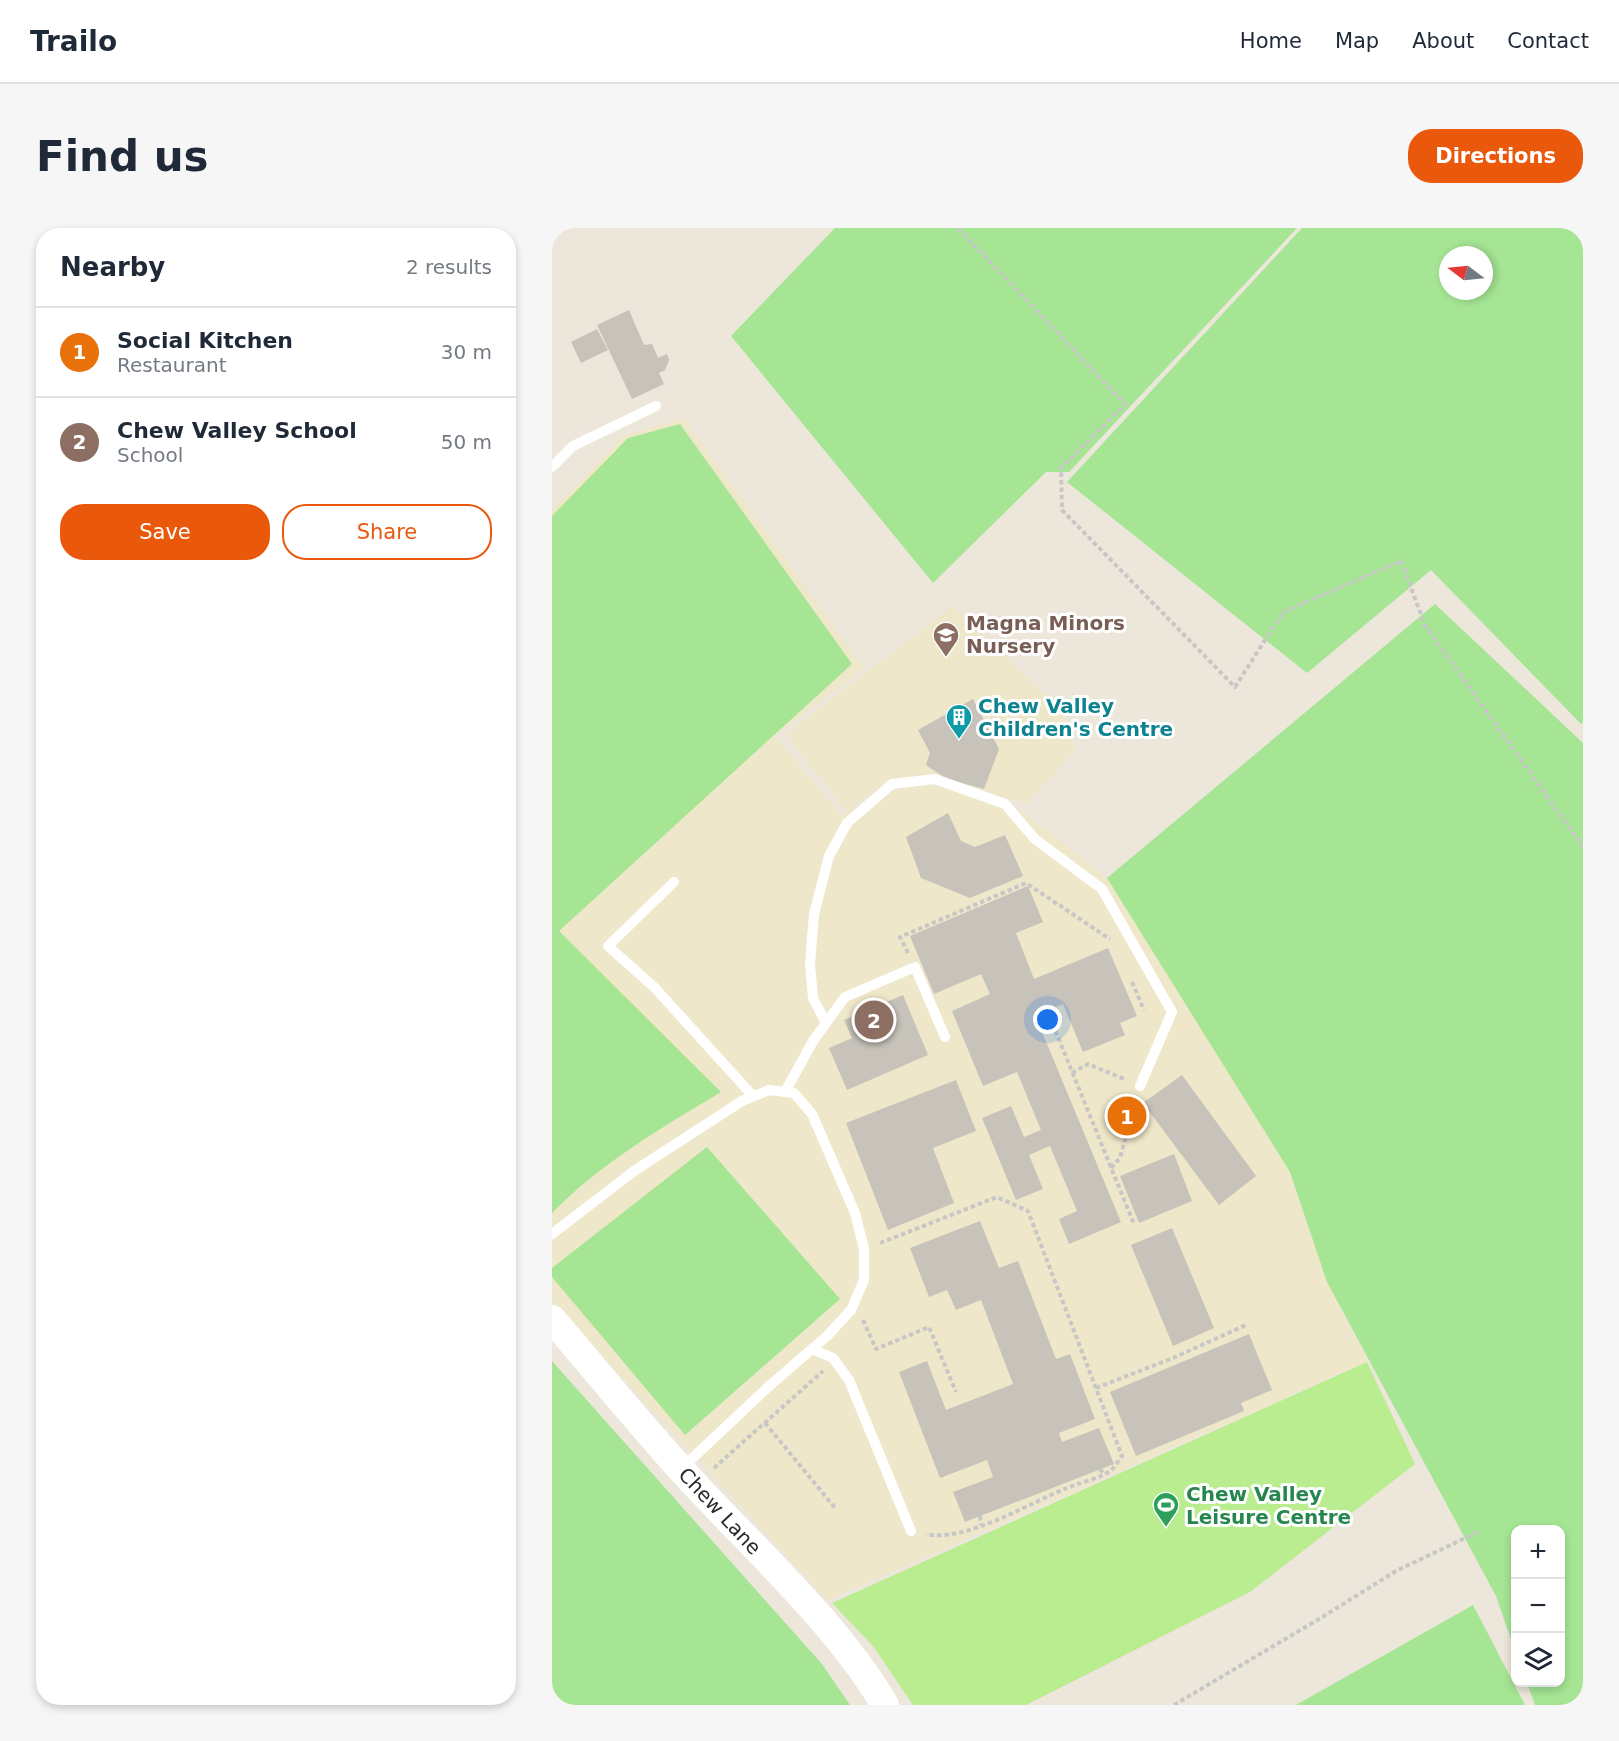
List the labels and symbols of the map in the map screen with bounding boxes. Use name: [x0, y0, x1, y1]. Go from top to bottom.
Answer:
north arrow: [1439, 246, 1493, 300]
place label: Magna Minors Nursery: [966, 611, 1125, 658]
school or university icon: Magna Minors Nursery: [931, 620, 961, 658]
place label: Chew Valley Children's Centre: [978, 694, 1173, 741]
building icon: Chew Valley Children's Centre: [944, 702, 974, 740]
pin: 2: [854, 998, 894, 1042]
your location: [1033, 1005, 1062, 1034]
pin: 1: [1108, 1094, 1146, 1138]
street label: Chew Lane: [674, 1463, 766, 1559]
place label: Chew Valley Leisure Centre: [1186, 1482, 1351, 1529]
sports icon: Chew Valley Leisure Centre: [1151, 1490, 1181, 1528]

